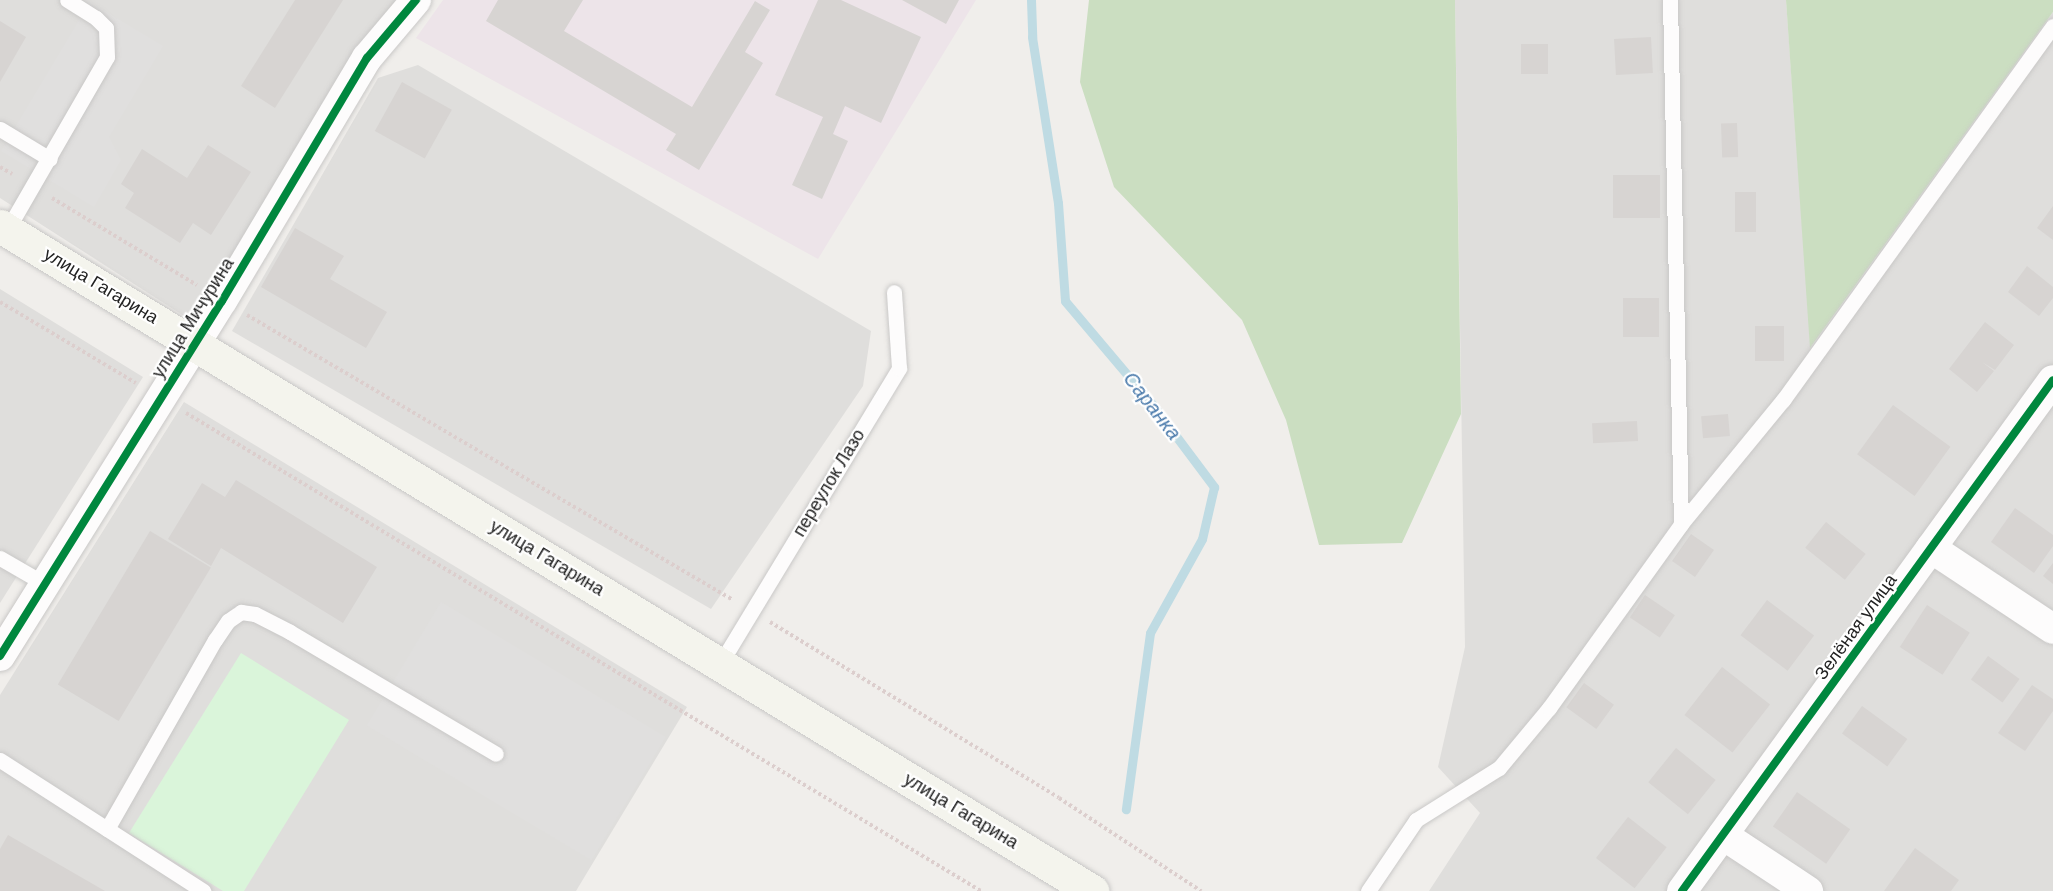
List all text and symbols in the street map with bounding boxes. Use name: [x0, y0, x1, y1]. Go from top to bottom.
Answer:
street label: улица Гагарина: [40, 243, 162, 329]
street label: улица Мичурина: [147, 254, 239, 382]
water label: Саранка: [1118, 367, 1186, 445]
street label: переулок Лазо: [788, 425, 870, 541]
street label: улица Гагарина: [486, 515, 608, 601]
street label: Зелёная улица: [1811, 570, 1901, 684]
street label: улица Гагарина: [900, 768, 1022, 854]

